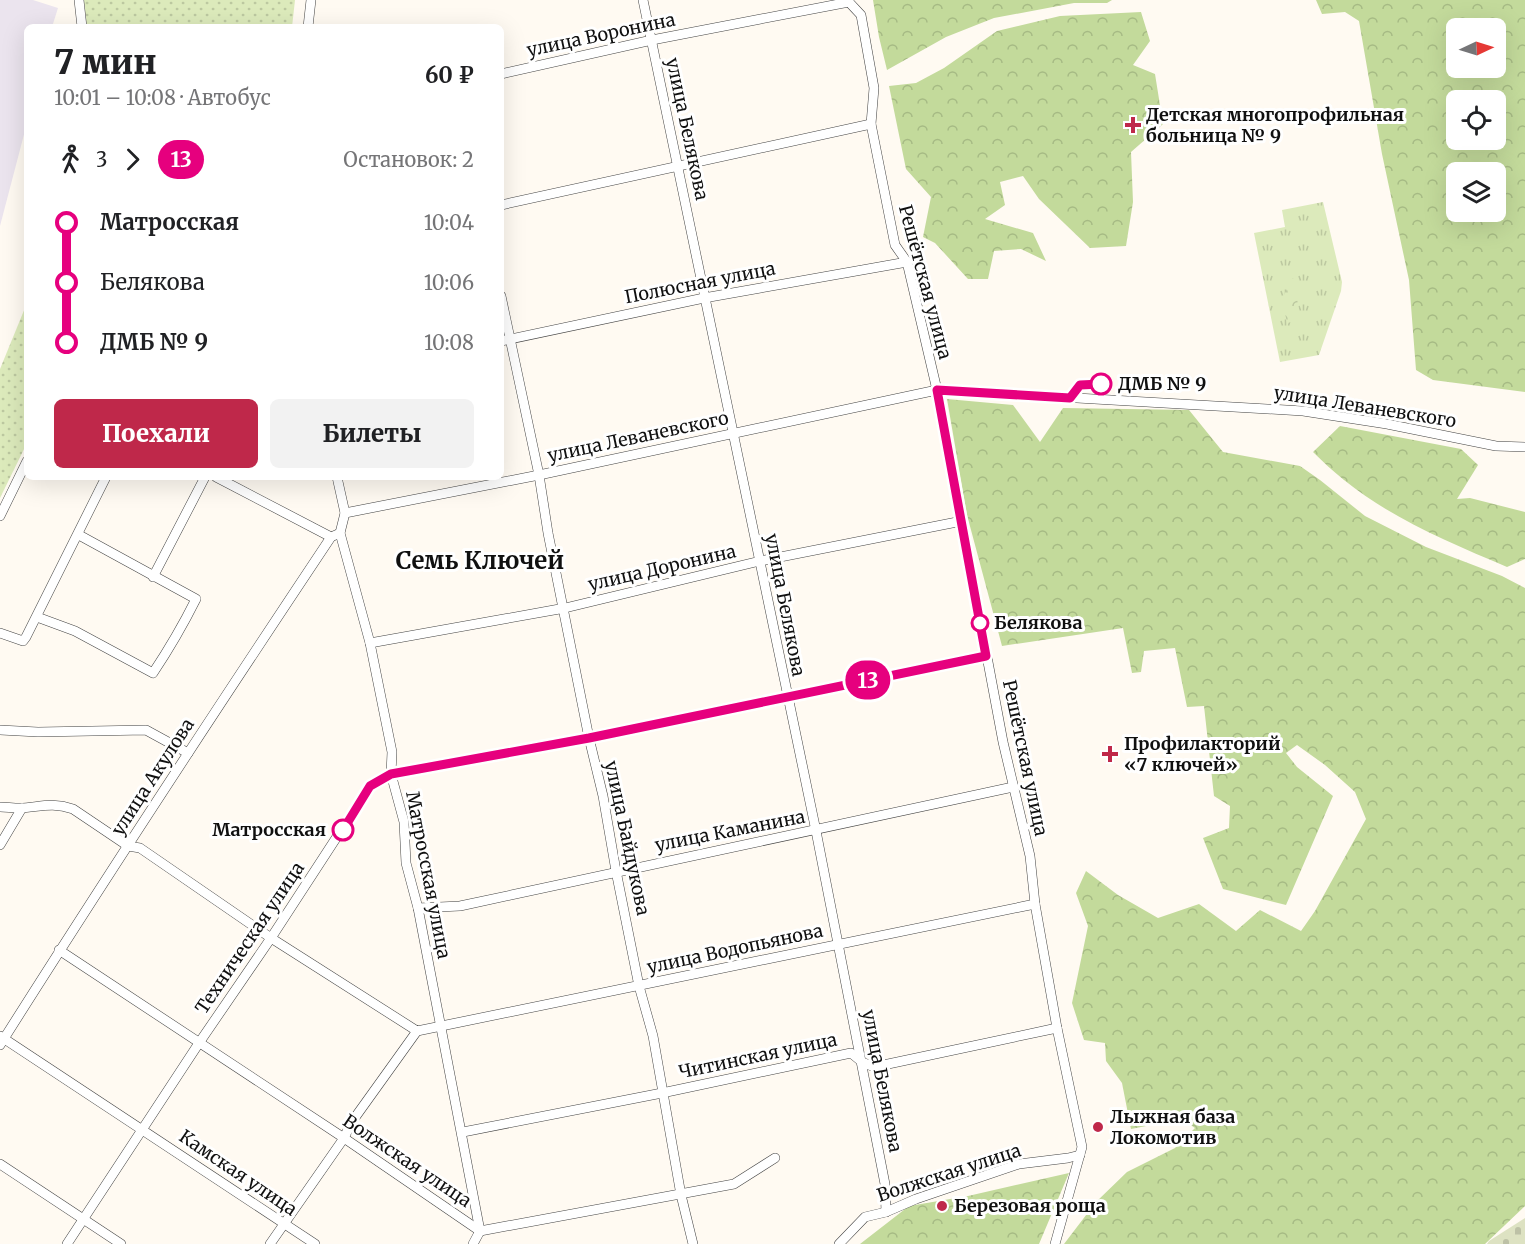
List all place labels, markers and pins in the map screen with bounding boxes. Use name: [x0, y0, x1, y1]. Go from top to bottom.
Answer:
place label: Детская многопрофильная больница № 9: [1146, 103, 1404, 147]
marker: Детская многопрофильная больница № 9: [1124, 116, 1142, 134]
place label: ДМБ № 9: [1118, 372, 1206, 395]
marker: ДМБ № 9: [1090, 373, 1112, 395]
place label: Белякова: [994, 611, 1083, 634]
marker: Белякова: [971, 614, 989, 632]
place label: Профилакторий «7 ключей»: [1124, 732, 1281, 776]
marker: Профилакторий «7 ключей»: [1101, 745, 1119, 763]
place label: Матросская: [212, 818, 326, 841]
marker: Матросская: [332, 819, 354, 841]
place label: Лыжная база Локомотив: [1110, 1105, 1235, 1149]
marker: Лыжная база Локомотив: [1091, 1120, 1105, 1134]
place label: Березовая роща: [954, 1194, 1106, 1217]
marker: Березовая роща: [935, 1199, 949, 1213]

